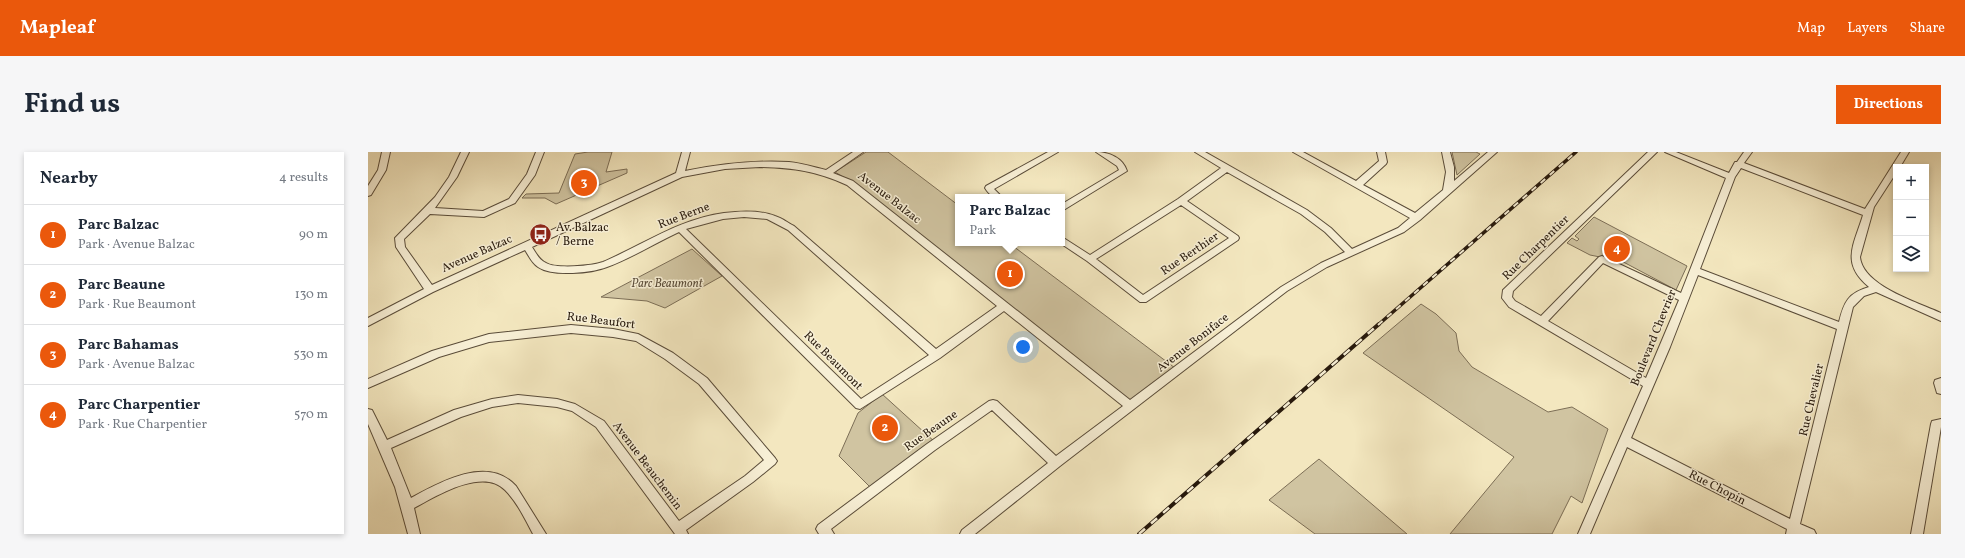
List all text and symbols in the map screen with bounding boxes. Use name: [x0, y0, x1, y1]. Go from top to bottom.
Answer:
text: Mapleaf: [20, 15, 95, 41]
text: Map: [1797, 19, 1825, 38]
text: Layers: [1847, 19, 1887, 38]
text: Share: [1909, 19, 1945, 38]
text: Find us: [24, 85, 120, 124]
button: Directions: [1836, 85, 1941, 124]
map controls: [1893, 164, 1929, 272]
button: +: [1893, 164, 1929, 200]
text: Nearby: [40, 167, 98, 190]
pin: 3: [571, 168, 597, 198]
street label: Avenue Balzac: [854, 168, 924, 228]
text: 4 results: [279, 169, 328, 187]
popup: [955, 194, 1065, 246]
street label: Rue Berne: [656, 199, 712, 233]
button: −: [1893, 200, 1929, 236]
text: Parc Balzac: [969, 201, 1051, 222]
street label: Rue Charpentier: [1499, 212, 1573, 284]
text: Parc Balzac: [78, 215, 159, 236]
place label: Av. Balzac / Berne: [556, 220, 609, 250]
bus stop icon: Av. Balzac / Berne: [527, 222, 553, 248]
text: Park: [969, 222, 996, 240]
text: 1: [50, 226, 56, 244]
text: 90 m: [299, 226, 328, 244]
street label: Rue Berthier: [1158, 229, 1222, 279]
street label: Avenue Balzac: [439, 231, 515, 277]
pin: 4: [1604, 234, 1630, 264]
text: Park · Avenue Balzac: [78, 236, 195, 254]
button: layers: [1893, 236, 1929, 272]
pin: 1: [997, 259, 1023, 289]
text: Parc Beaune: [78, 275, 165, 296]
park label: Parc Beaumont: [631, 276, 704, 292]
text: 2: [50, 286, 56, 304]
text: 130 m: [295, 286, 328, 304]
street label: Boulevard Chevrier: [1627, 287, 1681, 389]
text: Park · Rue Beaumont: [78, 296, 196, 314]
street label: Rue Beaufort: [566, 309, 636, 333]
street label: Avenue Boniface: [1154, 310, 1233, 376]
street label: Rue Beaumont: [800, 328, 866, 394]
text: Parc Bahamas: [78, 335, 179, 356]
your location: [1013, 337, 1033, 357]
text: 3: [50, 346, 56, 364]
text: 530 m: [293, 346, 328, 364]
text: Park · Avenue Balzac: [78, 356, 195, 374]
street label: Rue Chevalier: [1796, 362, 1828, 438]
text: Parc Charpentier: [78, 395, 200, 416]
text: 4: [49, 406, 57, 424]
text: 570 m: [294, 406, 328, 424]
street label: Rue Beaune: [901, 407, 961, 455]
pin: 2: [872, 413, 898, 443]
text: Park · Rue Charpentier: [78, 416, 207, 434]
street label: Avenue Beauchemin: [608, 419, 686, 513]
street label: Rue Chopin: [1686, 467, 1748, 509]

